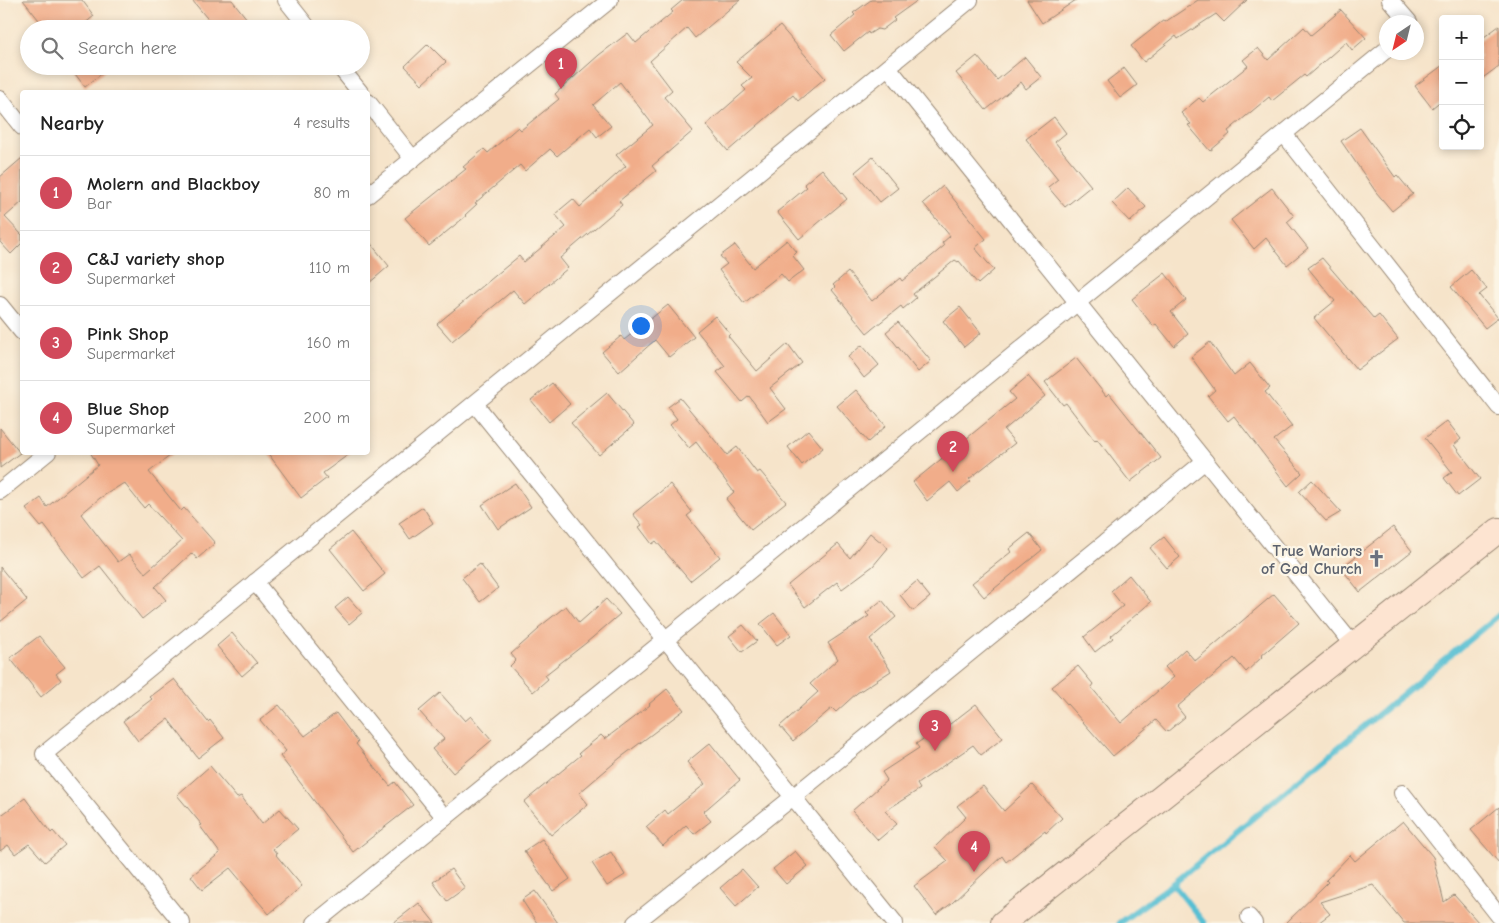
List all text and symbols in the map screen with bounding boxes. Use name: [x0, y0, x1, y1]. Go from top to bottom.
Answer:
north arrow: [1379, 15, 1424, 60]
map controls: [1439, 15, 1484, 150]
button: +: [1439, 15, 1484, 60]
search box: [20, 20, 370, 75]
icon: search: [38, 34, 66, 62]
text: Search here: [78, 37, 177, 59]
pin: 1: [545, 48, 577, 89]
button: −: [1439, 60, 1484, 105]
button: locate: [1439, 105, 1484, 150]
text: Nearby: [40, 111, 104, 135]
text: 4 results: [293, 114, 350, 132]
text: Molern and Blackboy: [87, 173, 260, 195]
text: 1: [53, 184, 59, 202]
text: 80 m: [313, 184, 350, 202]
text: Bar: [87, 195, 112, 213]
text: C&J variety shop: [87, 248, 225, 270]
text: 2: [52, 259, 60, 277]
text: 110 m: [309, 259, 350, 277]
text: Supermarket: [87, 270, 175, 288]
your location: [628, 313, 654, 339]
text: Pink Shop: [87, 323, 169, 345]
text: 3: [52, 334, 60, 352]
text: 160 m: [307, 334, 350, 352]
text: Supermarket: [87, 345, 175, 363]
text: Blue Shop: [87, 398, 169, 420]
text: 4: [52, 409, 60, 427]
text: 200 m: [304, 409, 350, 427]
text: Supermarket: [87, 420, 175, 438]
pin: 2: [937, 431, 969, 472]
place label: True Wariors of God Church: [1261, 542, 1362, 578]
church icon: True Wariors of God Church: [1366, 549, 1386, 569]
pin: 3: [919, 710, 951, 751]
pin: 4: [958, 831, 990, 872]

